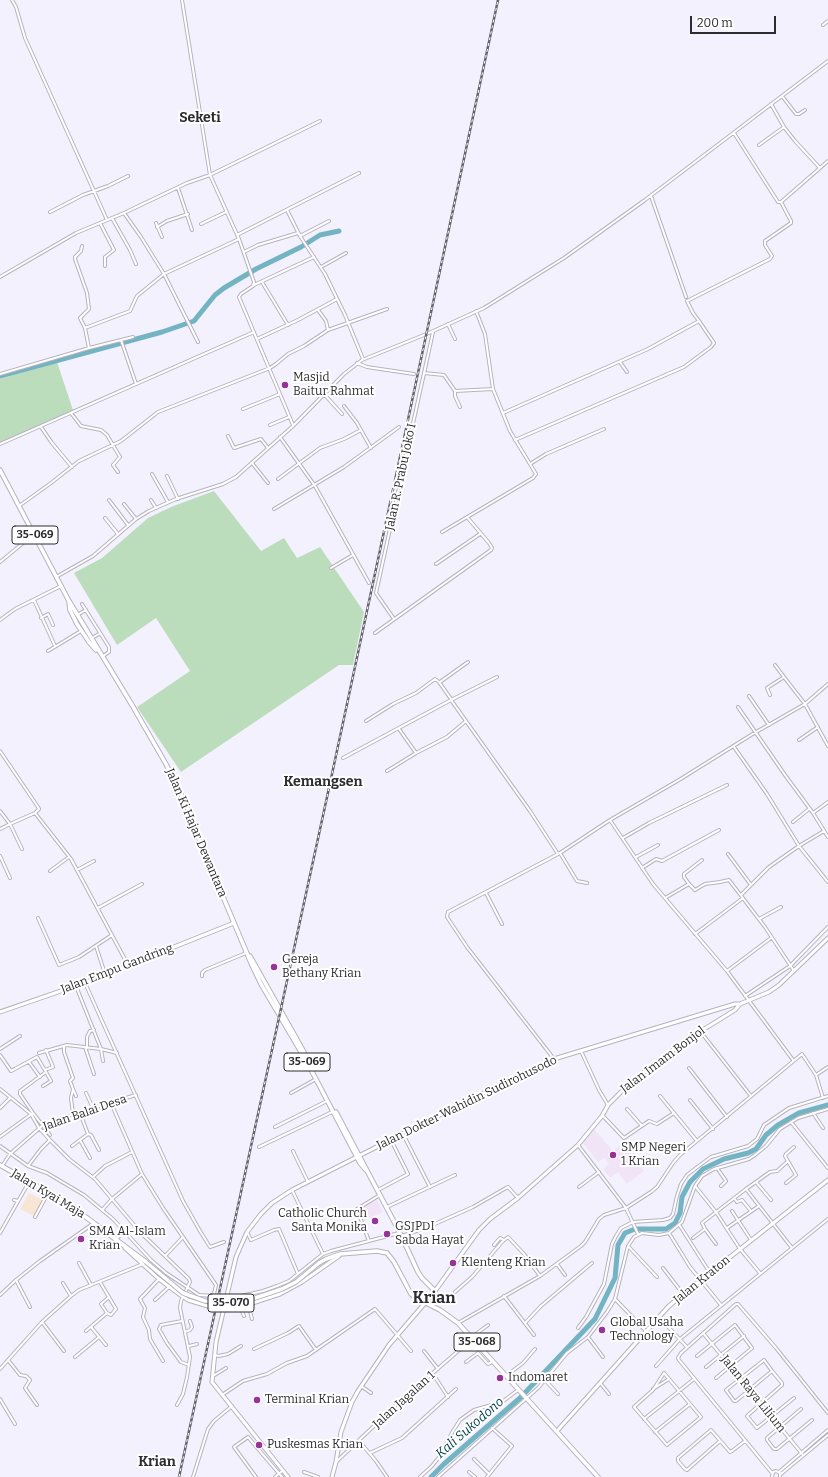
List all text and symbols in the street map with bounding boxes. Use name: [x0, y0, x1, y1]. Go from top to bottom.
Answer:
scale bar: [692, 8, 778, 34]
text: 200 m: [697, 16, 733, 30]
district label: Seketi: [179, 110, 221, 126]
place label: Masjid Baitur Rahmat: [293, 371, 374, 399]
marker: Masjid Baitur Rahmat: [280, 380, 290, 390]
street label: Jalan R. Prabu Joko I: [383, 422, 419, 532]
road number: 35-069: [12, 526, 58, 544]
street label: Jalan Ki Hajar Dewantara: [162, 766, 230, 900]
district label: Kemangsen: [283, 774, 363, 790]
street label: Jalan Empu Gandring: [59, 941, 175, 997]
place label: Gereja Bethany Krian: [282, 953, 361, 981]
marker: Gereja Bethany Krian: [269, 962, 279, 972]
street label: Jalan Imam Bonjol: [618, 1024, 708, 1096]
road number: 35-069: [284, 1053, 330, 1071]
street label: Jalan Dokter Wahidin Sudirohusodo: [375, 1053, 559, 1153]
street label: Jalan Balai Desa: [41, 1092, 129, 1134]
place label: SMP Negeri 1 Krian: [621, 1141, 686, 1169]
marker: SMP Negeri 1 Krian: [608, 1150, 618, 1160]
street label: Jalan Kyai Maja: [8, 1166, 88, 1222]
place label: Catholic Church Santa Monika: [278, 1207, 367, 1235]
marker: Catholic Church Santa Monika: [370, 1216, 380, 1226]
place label: GSJPDI Sabda Hayat: [395, 1220, 464, 1248]
place label: SMA Al-Islam Krian: [89, 1225, 166, 1253]
marker: GSJPDI Sabda Hayat: [382, 1229, 392, 1239]
marker: SMA Al-Islam Krian: [76, 1234, 86, 1244]
street label: Jalan Kraton: [671, 1253, 733, 1307]
place label: Klenteng Krian: [461, 1256, 546, 1270]
marker: Klenteng Krian: [448, 1258, 458, 1268]
district label: Krian: [412, 1289, 456, 1309]
road number: 35-070: [208, 1294, 254, 1312]
place label: Global Usaha Technology: [610, 1316, 683, 1344]
marker: Global Usaha Technology: [597, 1325, 607, 1335]
road number: 35-068: [454, 1333, 500, 1351]
street label: Jalan Raya Lilium: [718, 1353, 788, 1435]
street label: Jalan Jagalan 1: [370, 1368, 438, 1432]
place label: Indomaret: [508, 1371, 568, 1385]
marker: Indomaret: [495, 1373, 505, 1383]
place label: Terminal Krian: [265, 1393, 349, 1407]
water label: Kali Sukodono: [433, 1394, 507, 1462]
marker: Terminal Krian: [252, 1395, 262, 1405]
place label: Puskesmas Krian: [267, 1438, 363, 1452]
marker: Puskesmas Krian: [254, 1440, 264, 1450]
district label: Krian: [138, 1454, 176, 1470]

